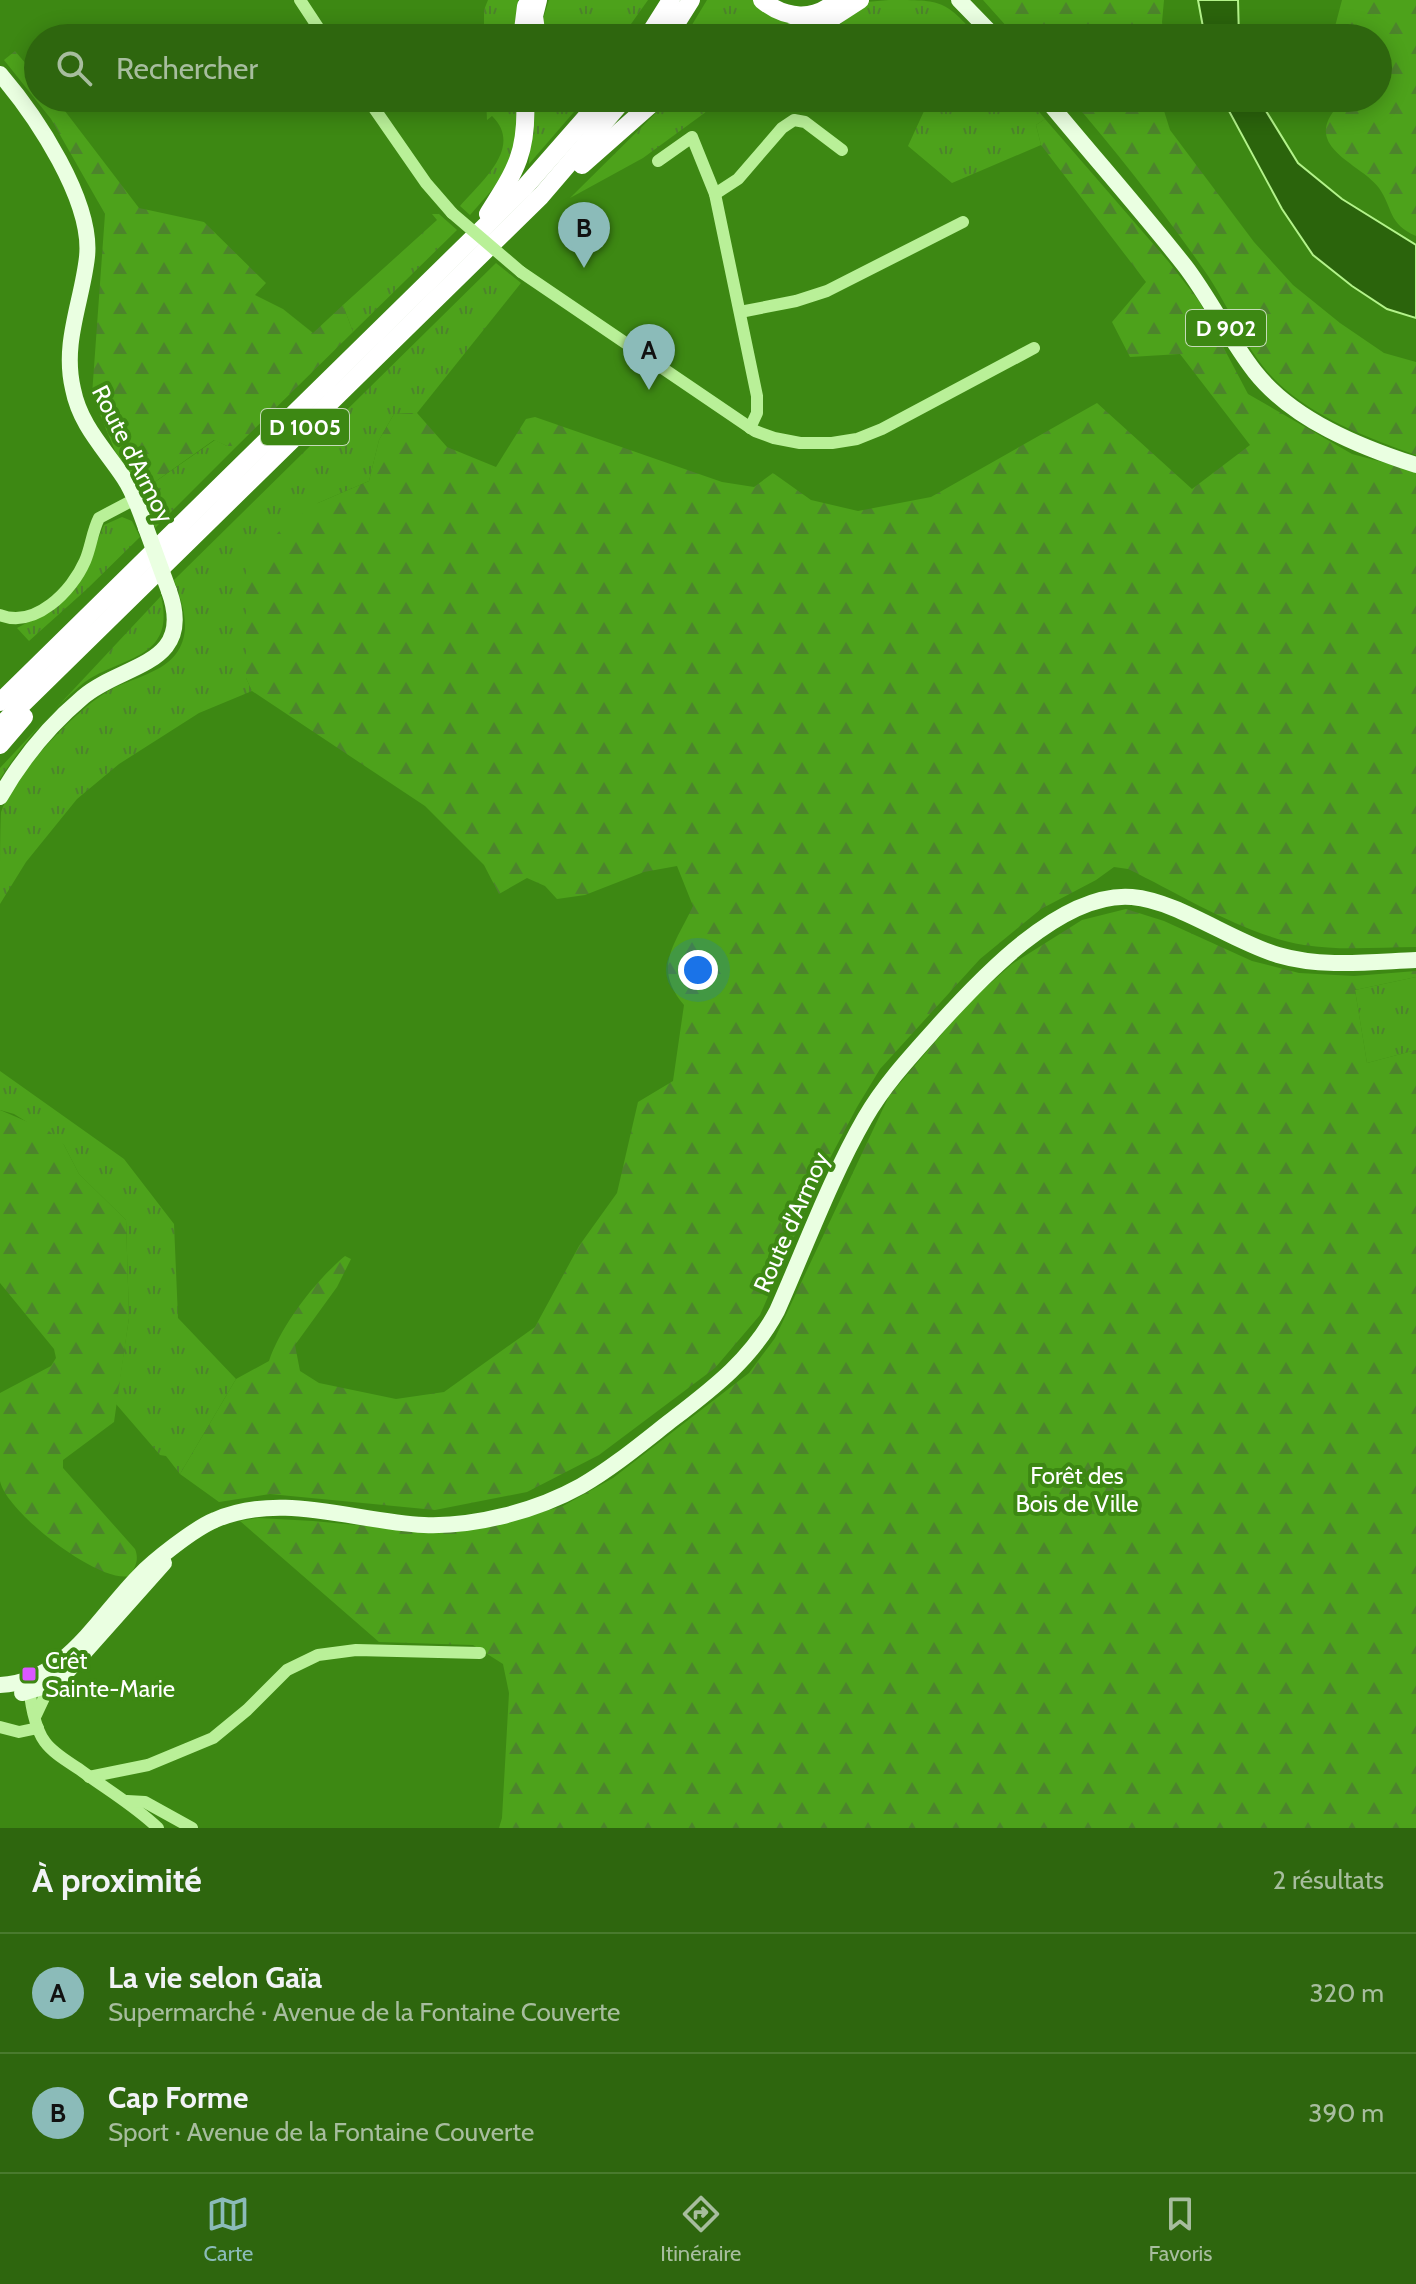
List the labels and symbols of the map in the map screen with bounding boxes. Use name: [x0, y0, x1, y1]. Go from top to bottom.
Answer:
pin: B: [558, 202, 610, 268]
road number: D 902: [1186, 310, 1266, 346]
pin: A: [623, 324, 675, 390]
street label: Route d'Armoy: [86, 380, 180, 528]
road number: D 1005: [261, 409, 349, 445]
your location: [678, 950, 718, 990]
street label: Route d'Armoy: [747, 1147, 835, 1297]
park label: Forêt des Bois de Ville: [1015, 1461, 1139, 1518]
place label: Crêt Sainte-Marie: [45, 1646, 175, 1703]
marker: Crêt Sainte-Marie: [20, 1665, 38, 1683]

